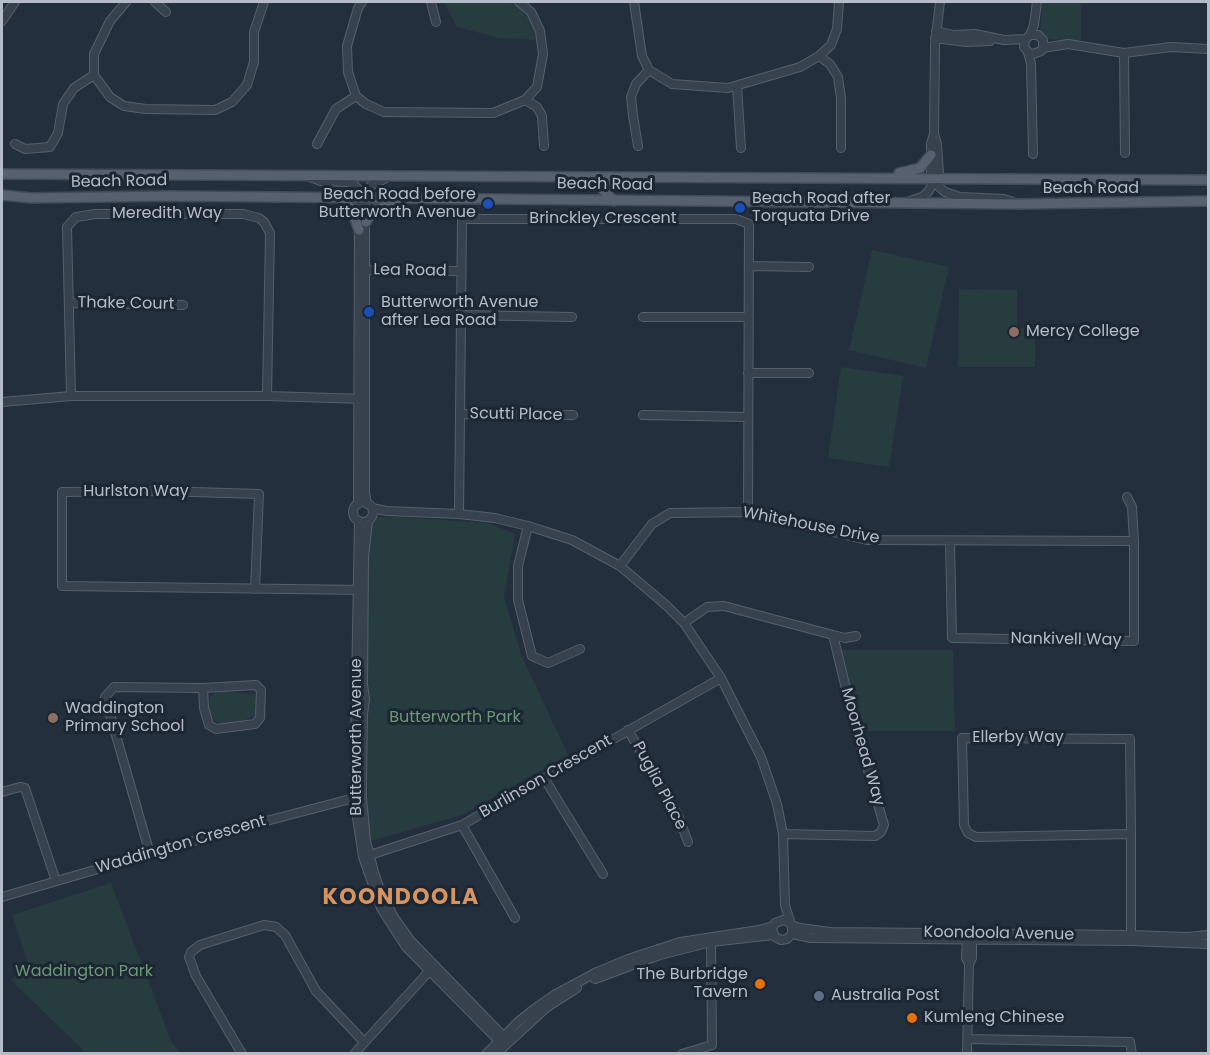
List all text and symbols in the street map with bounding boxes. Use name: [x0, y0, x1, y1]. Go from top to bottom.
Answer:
street label: Beach Road: [71, 172, 167, 192]
street label: Beach Road: [557, 175, 653, 195]
street label: Beach Road: [1043, 179, 1139, 199]
place label: Beach Road before Butterworth Avenue: [319, 185, 476, 223]
place label: Beach Road after Torquata Drive: [752, 189, 890, 227]
marker: Beach Road before Butterworth Avenue: [481, 197, 495, 211]
marker: Beach Road after Torquata Drive: [733, 201, 747, 215]
street label: Meredith Way: [112, 204, 222, 224]
street label: Brinckley Crescent: [529, 209, 677, 229]
street label: Lea Road: [373, 261, 447, 281]
place label: Butterworth Avenue after Lea Road: [381, 293, 538, 331]
street label: Thake Court: [77, 294, 175, 314]
marker: Butterworth Avenue after Lea Road: [362, 305, 376, 319]
place label: Mercy College: [1026, 322, 1140, 342]
marker: Mercy College: [1007, 325, 1021, 339]
street label: Scutti Place: [469, 405, 563, 425]
street label: Hurlston Way: [83, 482, 189, 502]
street label: Whitehouse Drive: [741, 503, 881, 549]
street label: Nankivell Way: [1010, 629, 1122, 651]
street label: Butterworth Avenue: [347, 658, 367, 816]
street label: Moorhead Way: [836, 686, 888, 808]
place label: Waddington Primary School: [65, 699, 184, 737]
park label: Butterworth Park: [389, 708, 521, 728]
marker: Waddington Primary School: [46, 711, 60, 725]
street label: Ellerby Way: [972, 728, 1064, 748]
street label: Burlinson Crescent: [476, 731, 616, 823]
street label: Puglia Place: [628, 739, 690, 833]
street label: Waddington Crescent: [94, 812, 268, 878]
district label: KOONDOOLA: [322, 885, 480, 911]
street label: Koondoola Avenue: [923, 923, 1075, 945]
park label: Waddington Park: [15, 962, 153, 982]
place label: The Burbridge Tavern: [637, 965, 748, 1003]
marker: The Burbridge Tavern: [753, 977, 767, 991]
place label: Australia Post: [831, 986, 940, 1006]
marker: Australia Post: [812, 989, 826, 1003]
place label: Kumleng Chinese: [924, 1008, 1064, 1028]
marker: Kumleng Chinese: [905, 1011, 919, 1025]

